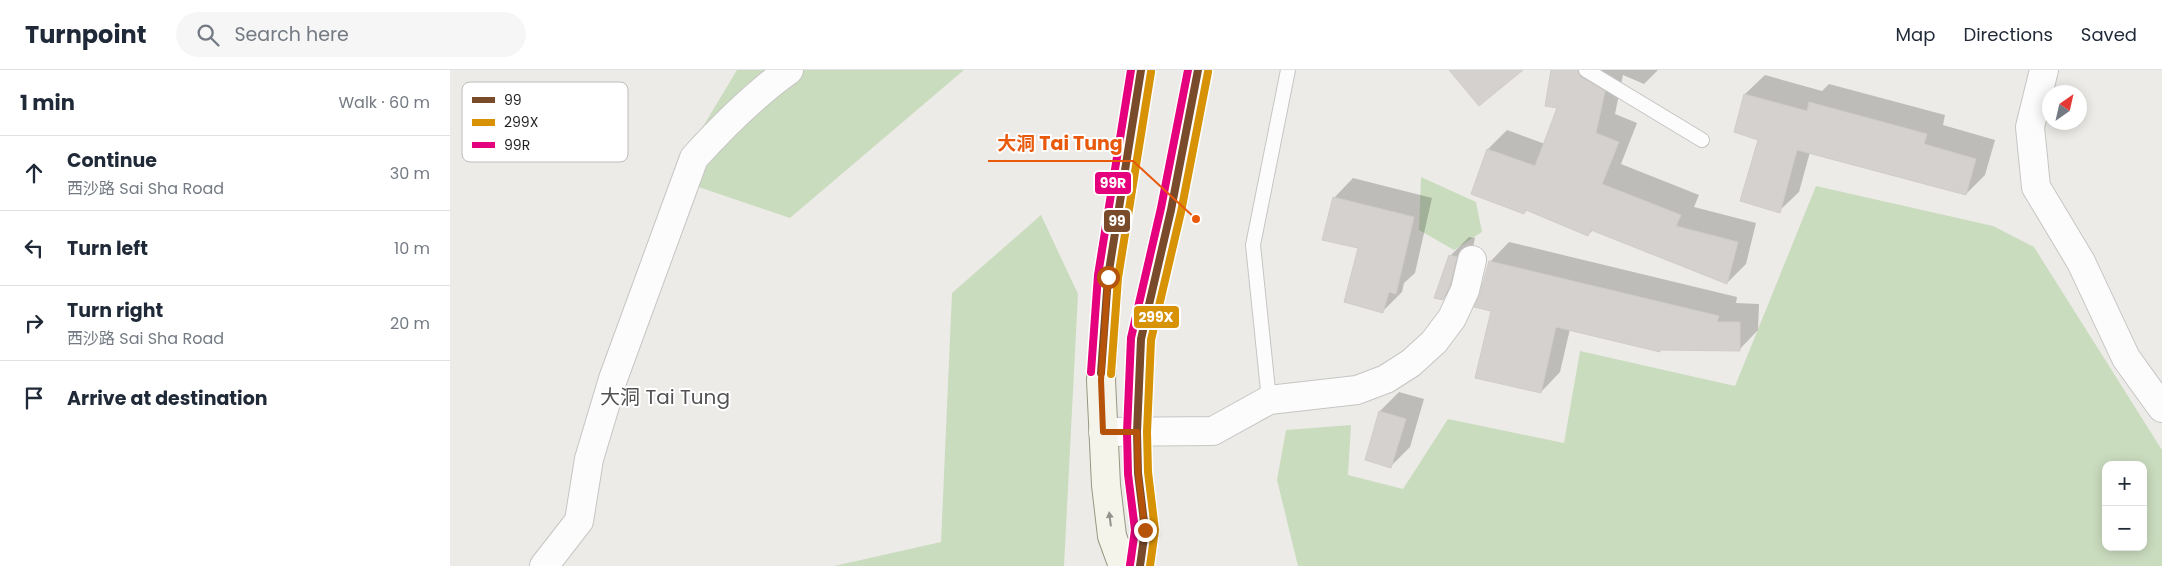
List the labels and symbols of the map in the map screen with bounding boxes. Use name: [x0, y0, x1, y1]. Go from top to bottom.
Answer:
legend: [462, 82, 628, 162]
north arrow: [2042, 85, 2087, 130]
text: 99: [504, 90, 522, 110]
text: 299X: [504, 112, 539, 132]
callout: 大洞 Tai Tung: [988, 127, 1133, 161]
text: 大洞 Tai Tung: [997, 130, 1123, 157]
text: 99R: [504, 135, 530, 155]
line badge: 99R: [1094, 171, 1132, 195]
text: 99R: [1100, 173, 1126, 193]
line badge: 99: [1103, 209, 1131, 233]
text: 99: [1108, 211, 1126, 231]
route start: [1097, 266, 1120, 289]
line badge: 299X: [1133, 305, 1180, 329]
text: 299X: [1138, 307, 1174, 327]
district label: 大洞 Tai Tung: [600, 383, 730, 411]
one-way arrow: [1106, 511, 1114, 527]
route end: [1134, 519, 1157, 542]

